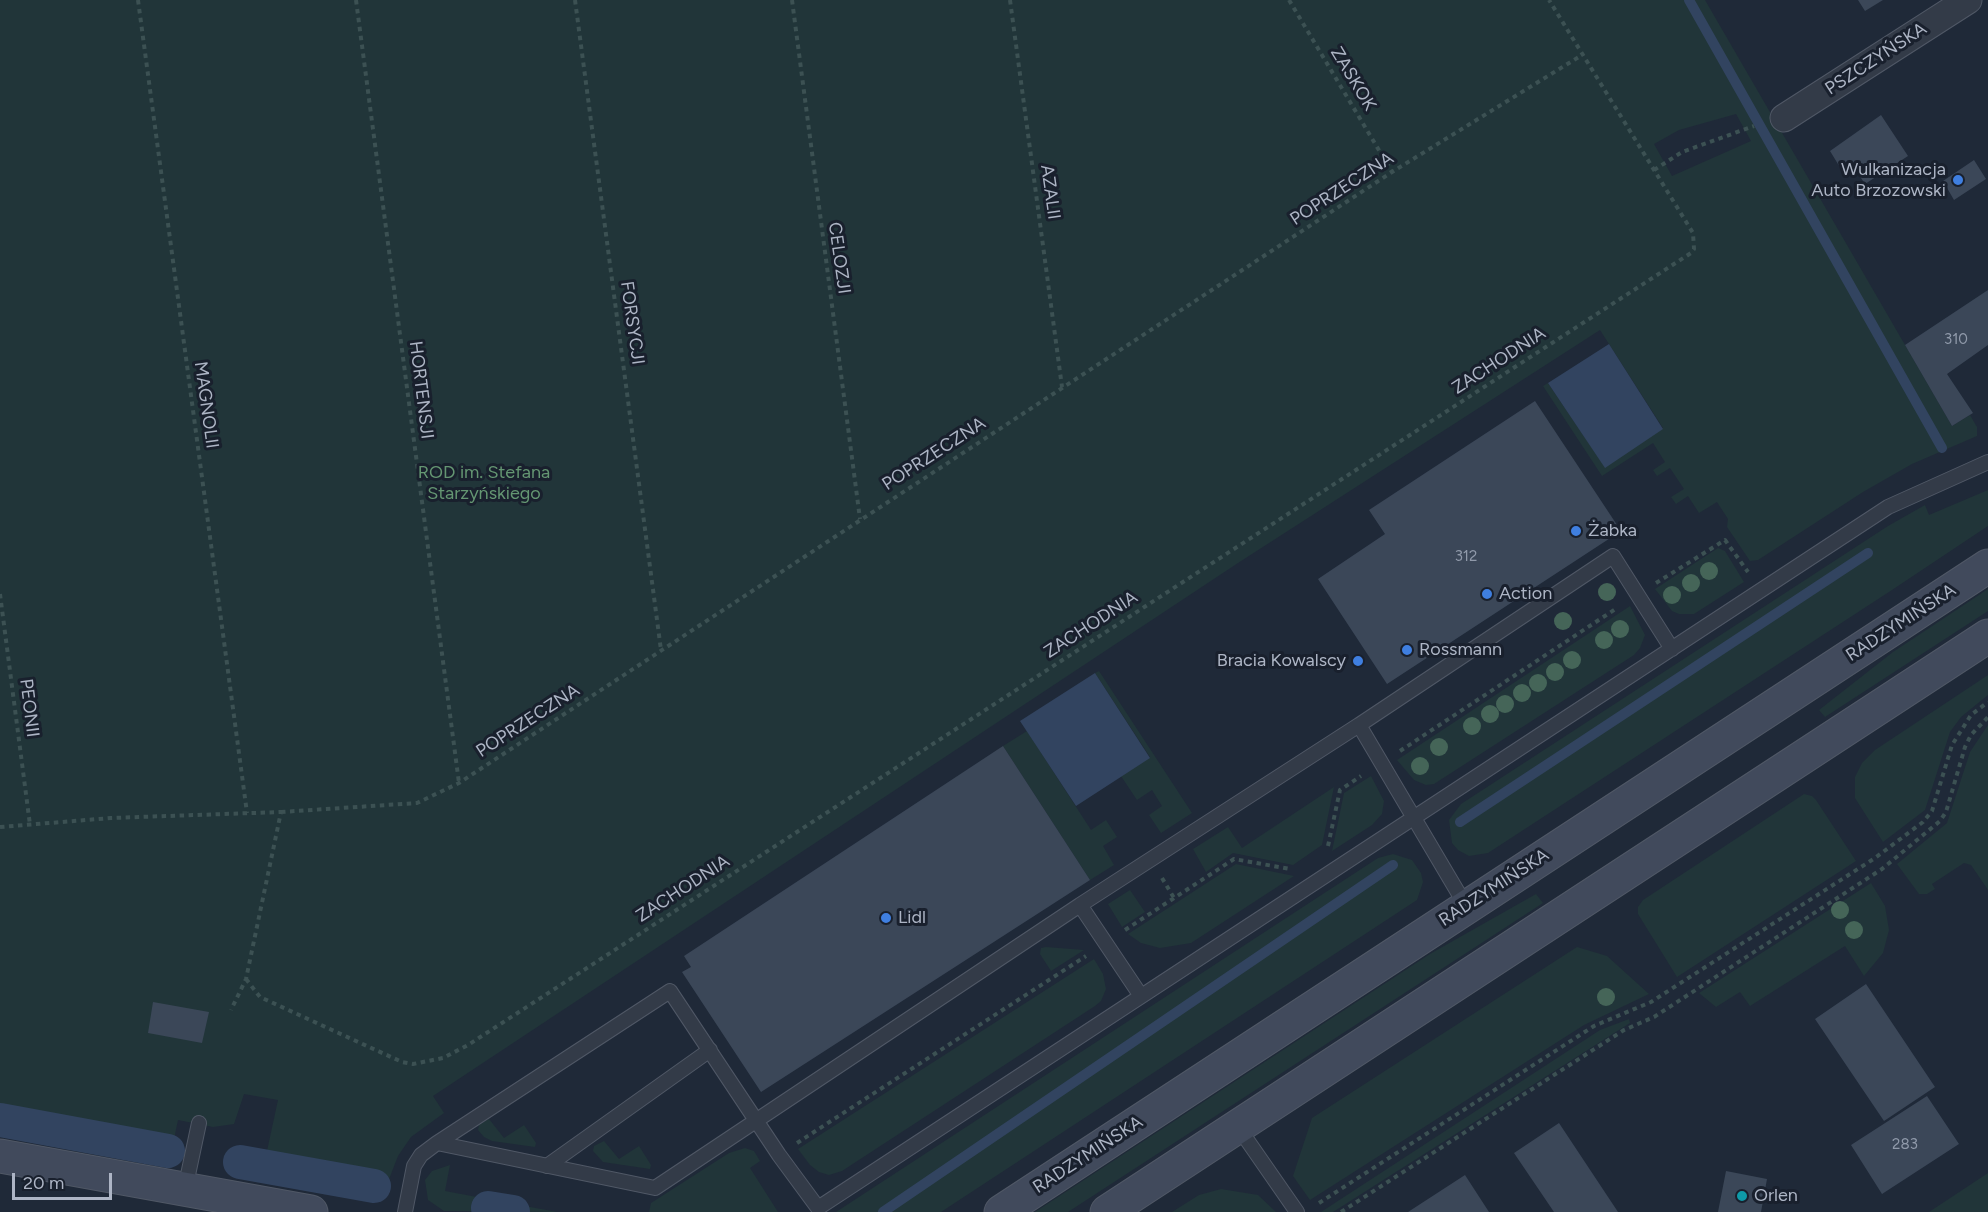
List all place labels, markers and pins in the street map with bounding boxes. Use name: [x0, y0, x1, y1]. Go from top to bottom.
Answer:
place label: Wulkanizacja Auto Brzozowski: [1811, 159, 1946, 201]
marker: Wulkanizacja Auto Brzozowski: [1951, 173, 1965, 187]
place label: Żabka: [1588, 520, 1637, 542]
marker: Żabka: [1569, 524, 1583, 538]
place label: Action: [1499, 583, 1552, 605]
marker: Action: [1480, 587, 1494, 601]
place label: Rossmann: [1419, 639, 1502, 661]
marker: Rossmann: [1400, 643, 1414, 657]
place label: Bracia Kowalscy: [1217, 650, 1346, 672]
marker: Bracia Kowalscy: [1351, 654, 1365, 668]
place label: Lidl: [898, 907, 926, 929]
marker: Lidl: [879, 911, 893, 925]
place label: Orlen: [1754, 1185, 1798, 1207]
marker: Orlen: [1735, 1189, 1749, 1203]

